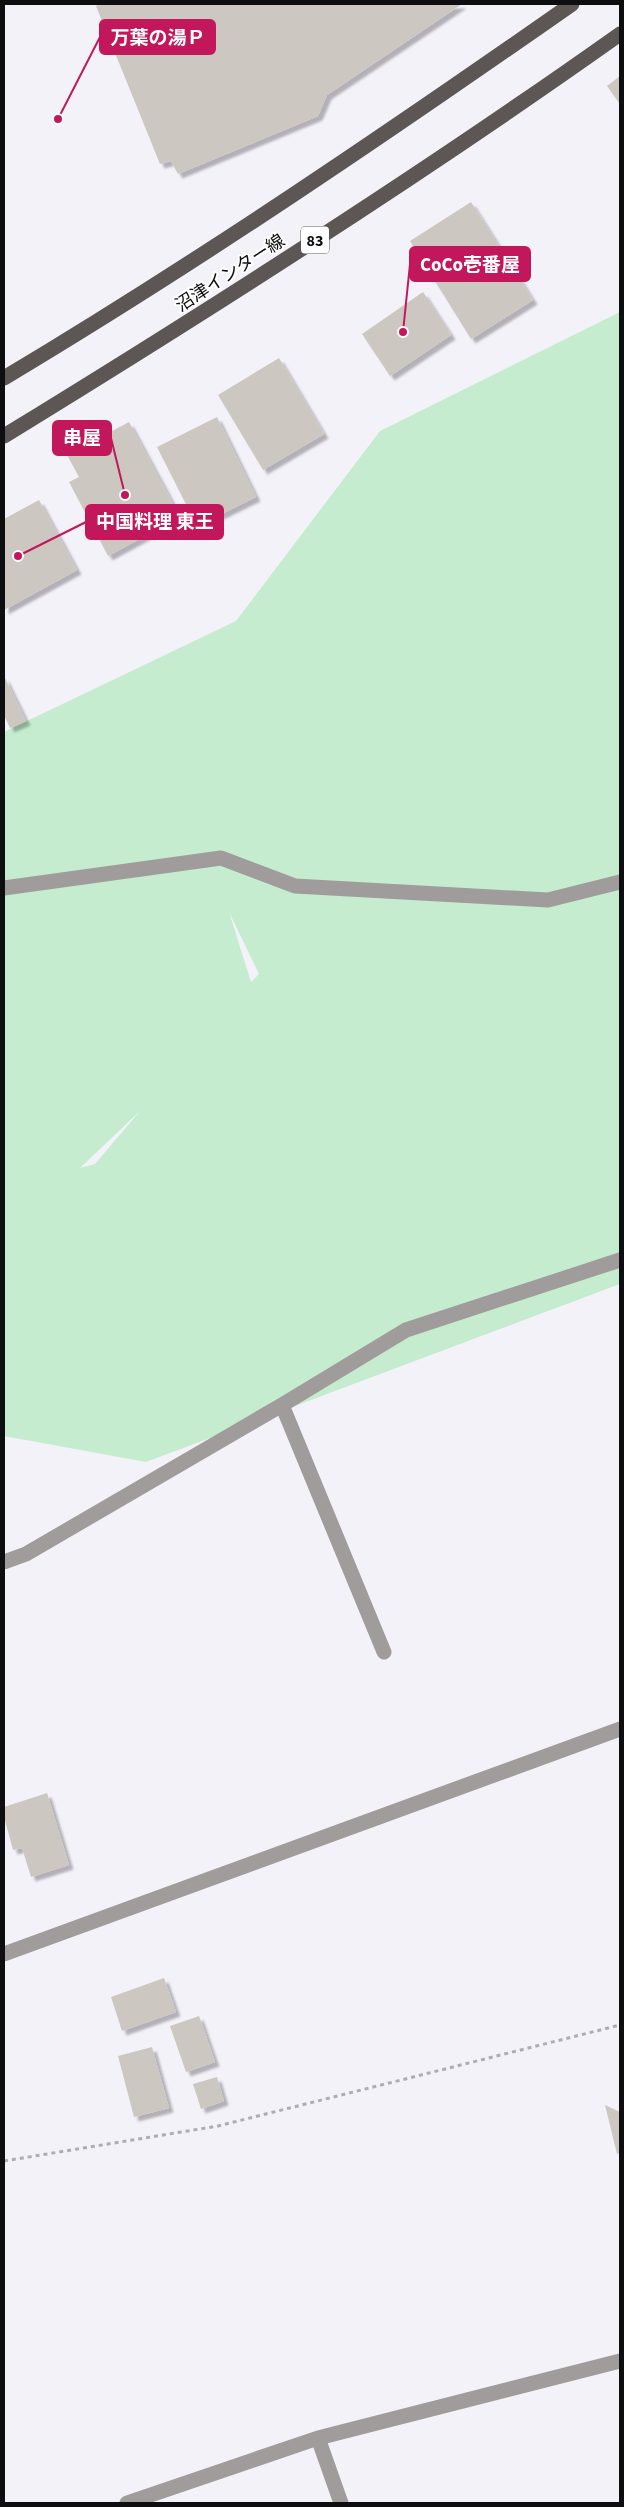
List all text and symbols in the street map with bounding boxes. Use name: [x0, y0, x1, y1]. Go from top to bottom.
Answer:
callout: 万葉の湯Ｐ: [100, 20, 215, 54]
text: 万葉の湯Ｐ: [110, 25, 206, 52]
road number: 83: [301, 226, 329, 254]
street label: 沼津インター線: [171, 229, 290, 318]
callout: CoCo壱番屋: [410, 247, 530, 281]
text: CoCo壱番屋: [420, 252, 520, 279]
callout: 串屋: [53, 421, 111, 455]
text: 串屋: [63, 425, 101, 452]
callout: 中国料理 東王: [86, 505, 223, 539]
text: 中国料理 東王: [96, 509, 214, 536]

